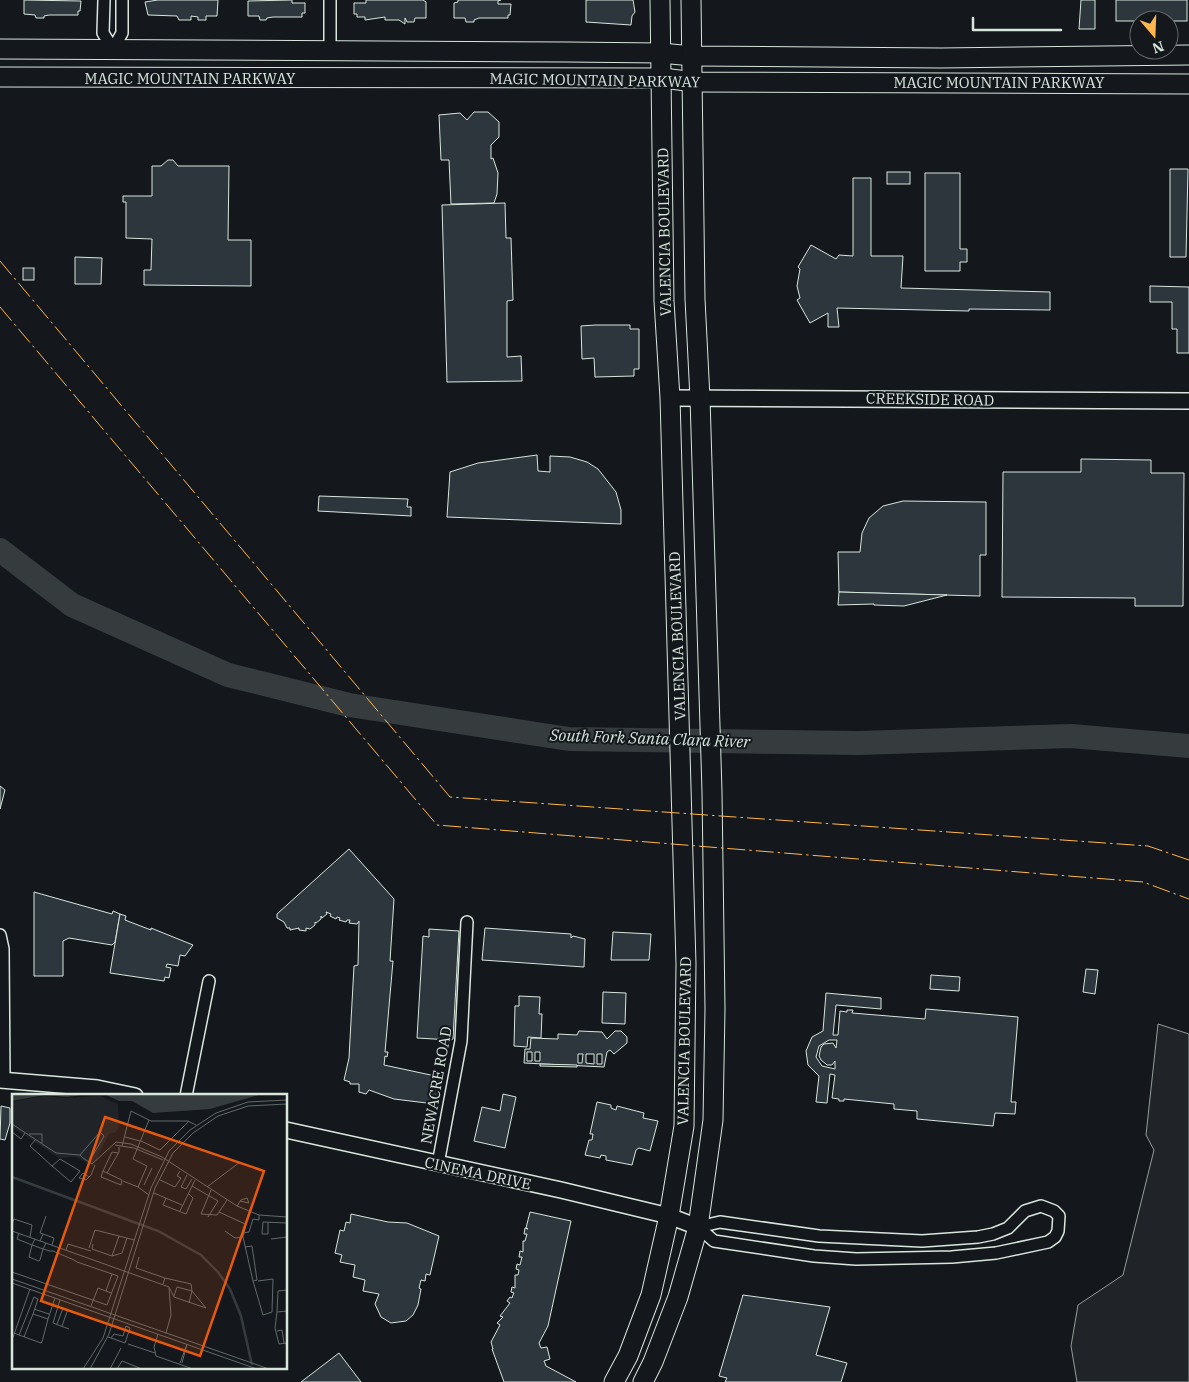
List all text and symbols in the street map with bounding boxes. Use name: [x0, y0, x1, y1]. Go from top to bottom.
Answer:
north arrow: [1129, 10, 1179, 60]
text: N: [1150, 37, 1166, 58]
street label: MAGIC MOUNTAIN PARKWAY: [85, 69, 296, 88]
street label: MAGIC MOUNTAIN PARKWAY: [489, 69, 701, 91]
street label: MAGIC MOUNTAIN PARKWAY: [894, 73, 1105, 92]
street label: VALENCIA BOULEVARD: [653, 147, 675, 317]
street label: CREEKSIDE ROAD: [866, 388, 994, 410]
street label: VALENCIA BOULEVARD: [665, 551, 689, 721]
water label: South Fork Santa Clara River: [548, 724, 752, 752]
street label: VALENCIA BOULEVARD: [673, 956, 695, 1126]
street label: NEWACRE ROAD: [416, 1025, 456, 1145]
inset map: [12, 1094, 288, 1370]
street label: CINEMA DRIVE: [423, 1152, 533, 1194]

